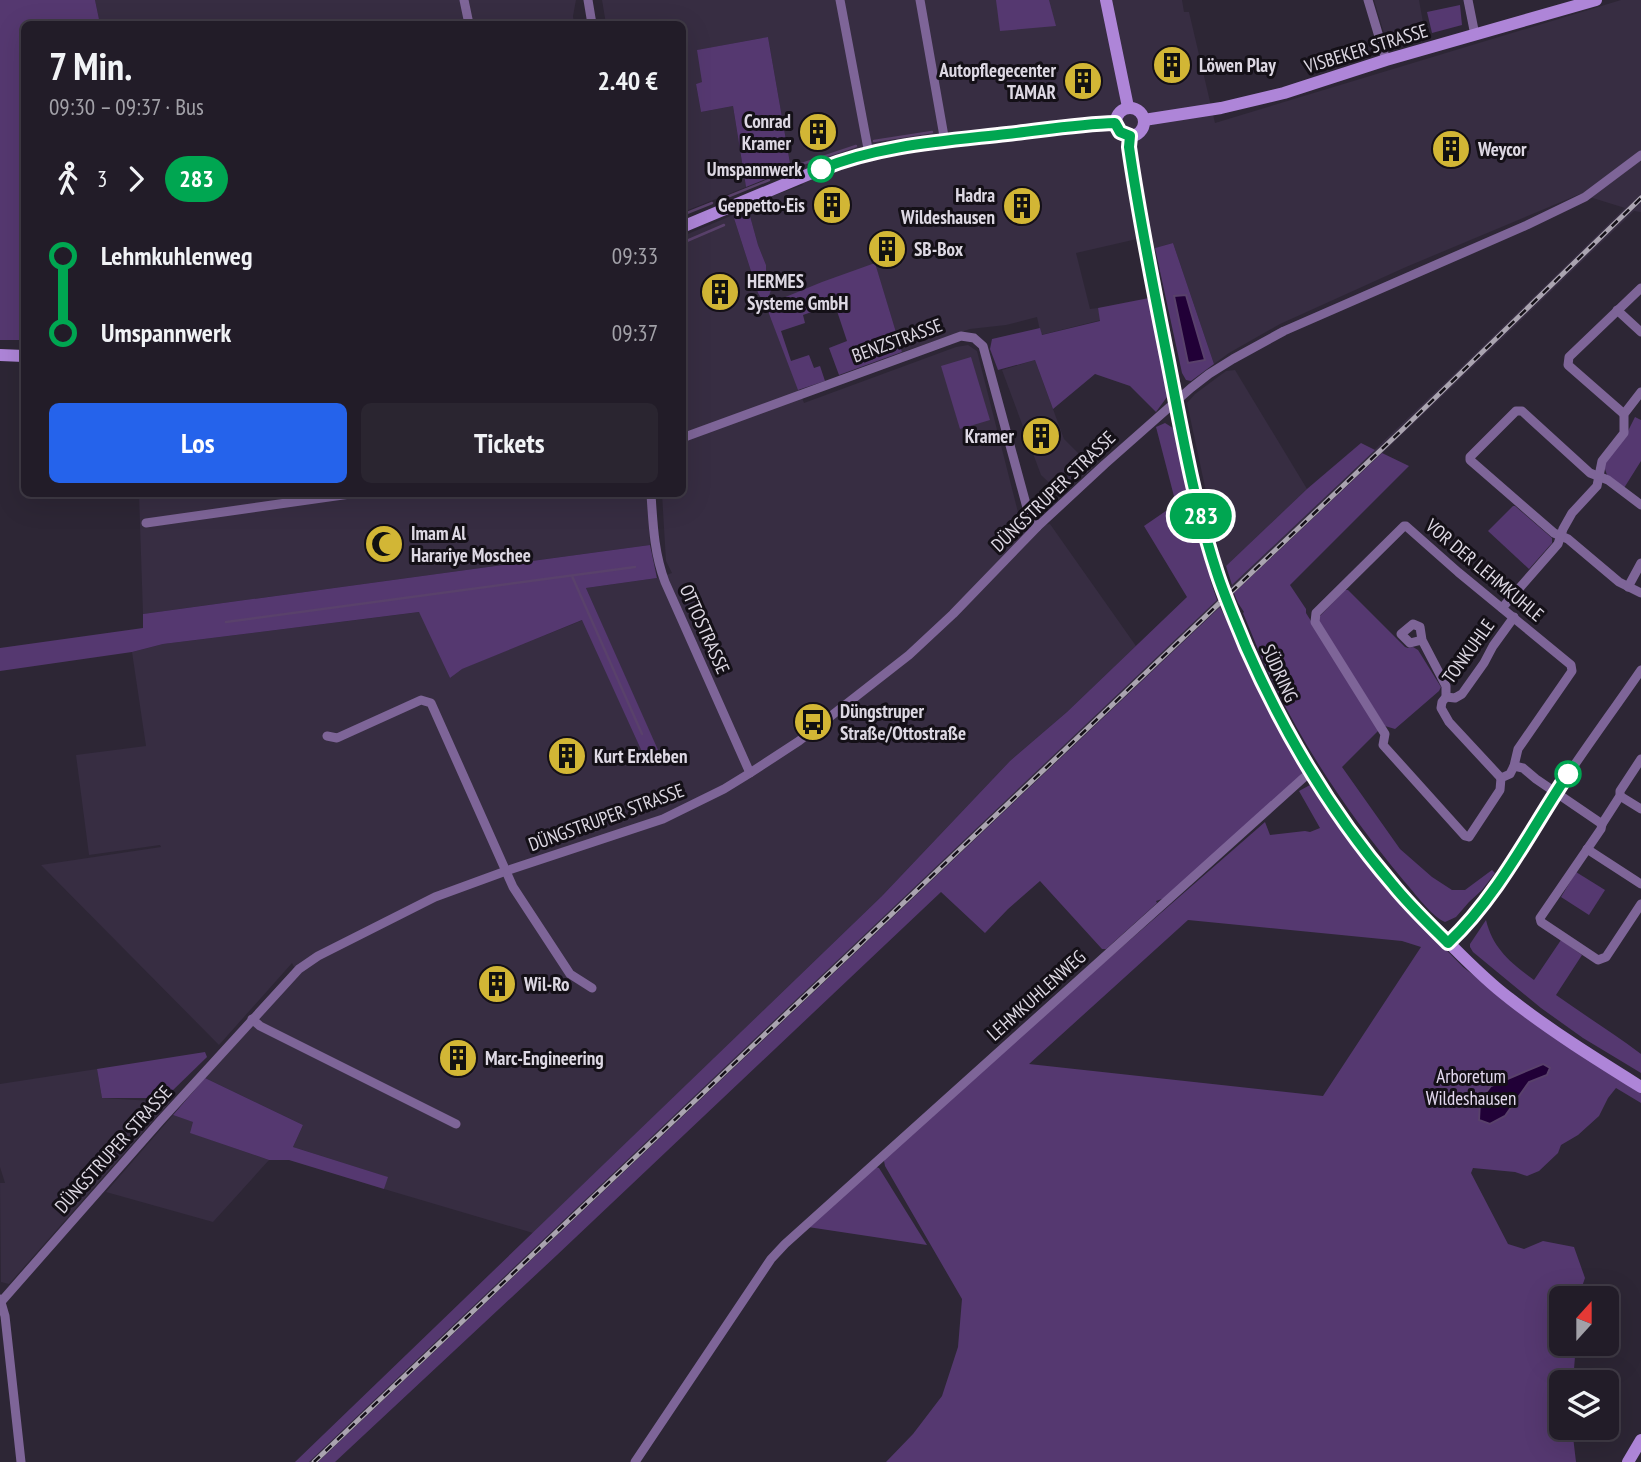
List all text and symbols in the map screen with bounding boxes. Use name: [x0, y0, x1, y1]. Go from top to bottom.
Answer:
street label: VISBEKER STRASSE: [1300, 18, 1431, 78]
text: 7 Min.: [49, 41, 132, 90]
building icon: Löwen Play: [1151, 44, 1193, 86]
place label: Löwen Play: [1199, 53, 1276, 77]
place label: Autopflegecenter TAMAR: [938, 58, 1056, 104]
building icon: Autopflegecenter TAMAR: [1062, 60, 1104, 102]
text: 2.40 €: [597, 64, 658, 97]
text: 09:30 – 09:37 · Bus: [49, 92, 204, 121]
place label: Conrad Kramer: [742, 109, 791, 155]
building icon: Conrad Kramer: [797, 111, 839, 153]
building icon: Weycor: [1430, 128, 1472, 170]
place label: Weycor: [1477, 137, 1527, 161]
marker: Umspannwerk: [808, 156, 834, 182]
place label: Umspannwerk: [707, 157, 802, 181]
icon: walk: [49, 160, 87, 198]
icon: forward: [117, 160, 155, 198]
text: 283: [179, 163, 214, 194]
text: 3: [97, 164, 107, 193]
place label: Hadra Wildeshausen: [900, 183, 995, 229]
building icon: Geppetto-Eis: [811, 184, 853, 226]
building icon: Hadra Wildeshausen: [1001, 185, 1043, 227]
place label: Geppetto-Eis: [718, 193, 805, 217]
building icon: SB-Box: [866, 228, 908, 270]
place label: SB-Box: [914, 237, 964, 261]
text: Lehmkuhlenweg: [101, 239, 252, 272]
text: 09:33: [612, 241, 658, 270]
place label: HERMES Systeme GmbH: [747, 269, 848, 315]
building icon: HERMES Systeme GmbH: [699, 271, 741, 313]
street label: BENZSTRASSE: [849, 313, 945, 367]
text: Umspannwerk: [101, 316, 231, 349]
text: 09:37: [612, 318, 658, 347]
button: Los: [49, 403, 347, 483]
button: Tickets: [361, 403, 658, 483]
building icon: Kramer: [1020, 415, 1062, 457]
place label: Kramer: [965, 424, 1014, 448]
street label: DÜNGSTRUPER STRASSE: [986, 426, 1120, 556]
line badge: 283: [1161, 493, 1241, 539]
text: 283: [1184, 500, 1218, 531]
street label: VOR DER LEHMKUHLE: [1420, 513, 1549, 626]
place label: Imam Al Harariye Moschee: [411, 521, 531, 567]
mosque icon: Imam Al Harariye Moschee: [363, 523, 405, 565]
street label: OTTOSTRASSE: [675, 580, 735, 678]
street label: TONKUHLE: [1437, 614, 1499, 688]
street label: SÜDRING: [1256, 640, 1304, 706]
place label: Düngstruper Straße/Ottostraße: [840, 699, 966, 745]
bus stop icon: Düngstruper Straße/Ottostraße: [792, 701, 834, 743]
building icon: Kurt Erxleben: [546, 735, 588, 777]
place label: Kurt Erxleben: [594, 744, 687, 768]
unlabelled marker: [1555, 761, 1581, 787]
street label: DÜNGSTRUPER STRASSE: [525, 778, 687, 856]
street label: LEHMKUHLENWEG: [982, 944, 1090, 1046]
building icon: Wil-Ro: [476, 963, 518, 1005]
place label: Wil-Ro: [523, 972, 569, 996]
building icon: Marc-Engineering: [437, 1037, 479, 1079]
place label: Marc-Engineering: [485, 1046, 604, 1070]
park label: Arboretum Wildeshausen: [1426, 1064, 1516, 1110]
street label: DÜNGSTRUPER STRASSE: [49, 1080, 177, 1218]
north arrow: [1549, 1286, 1619, 1356]
map controls: [1549, 1286, 1619, 1440]
button: layers: [1549, 1370, 1619, 1440]

